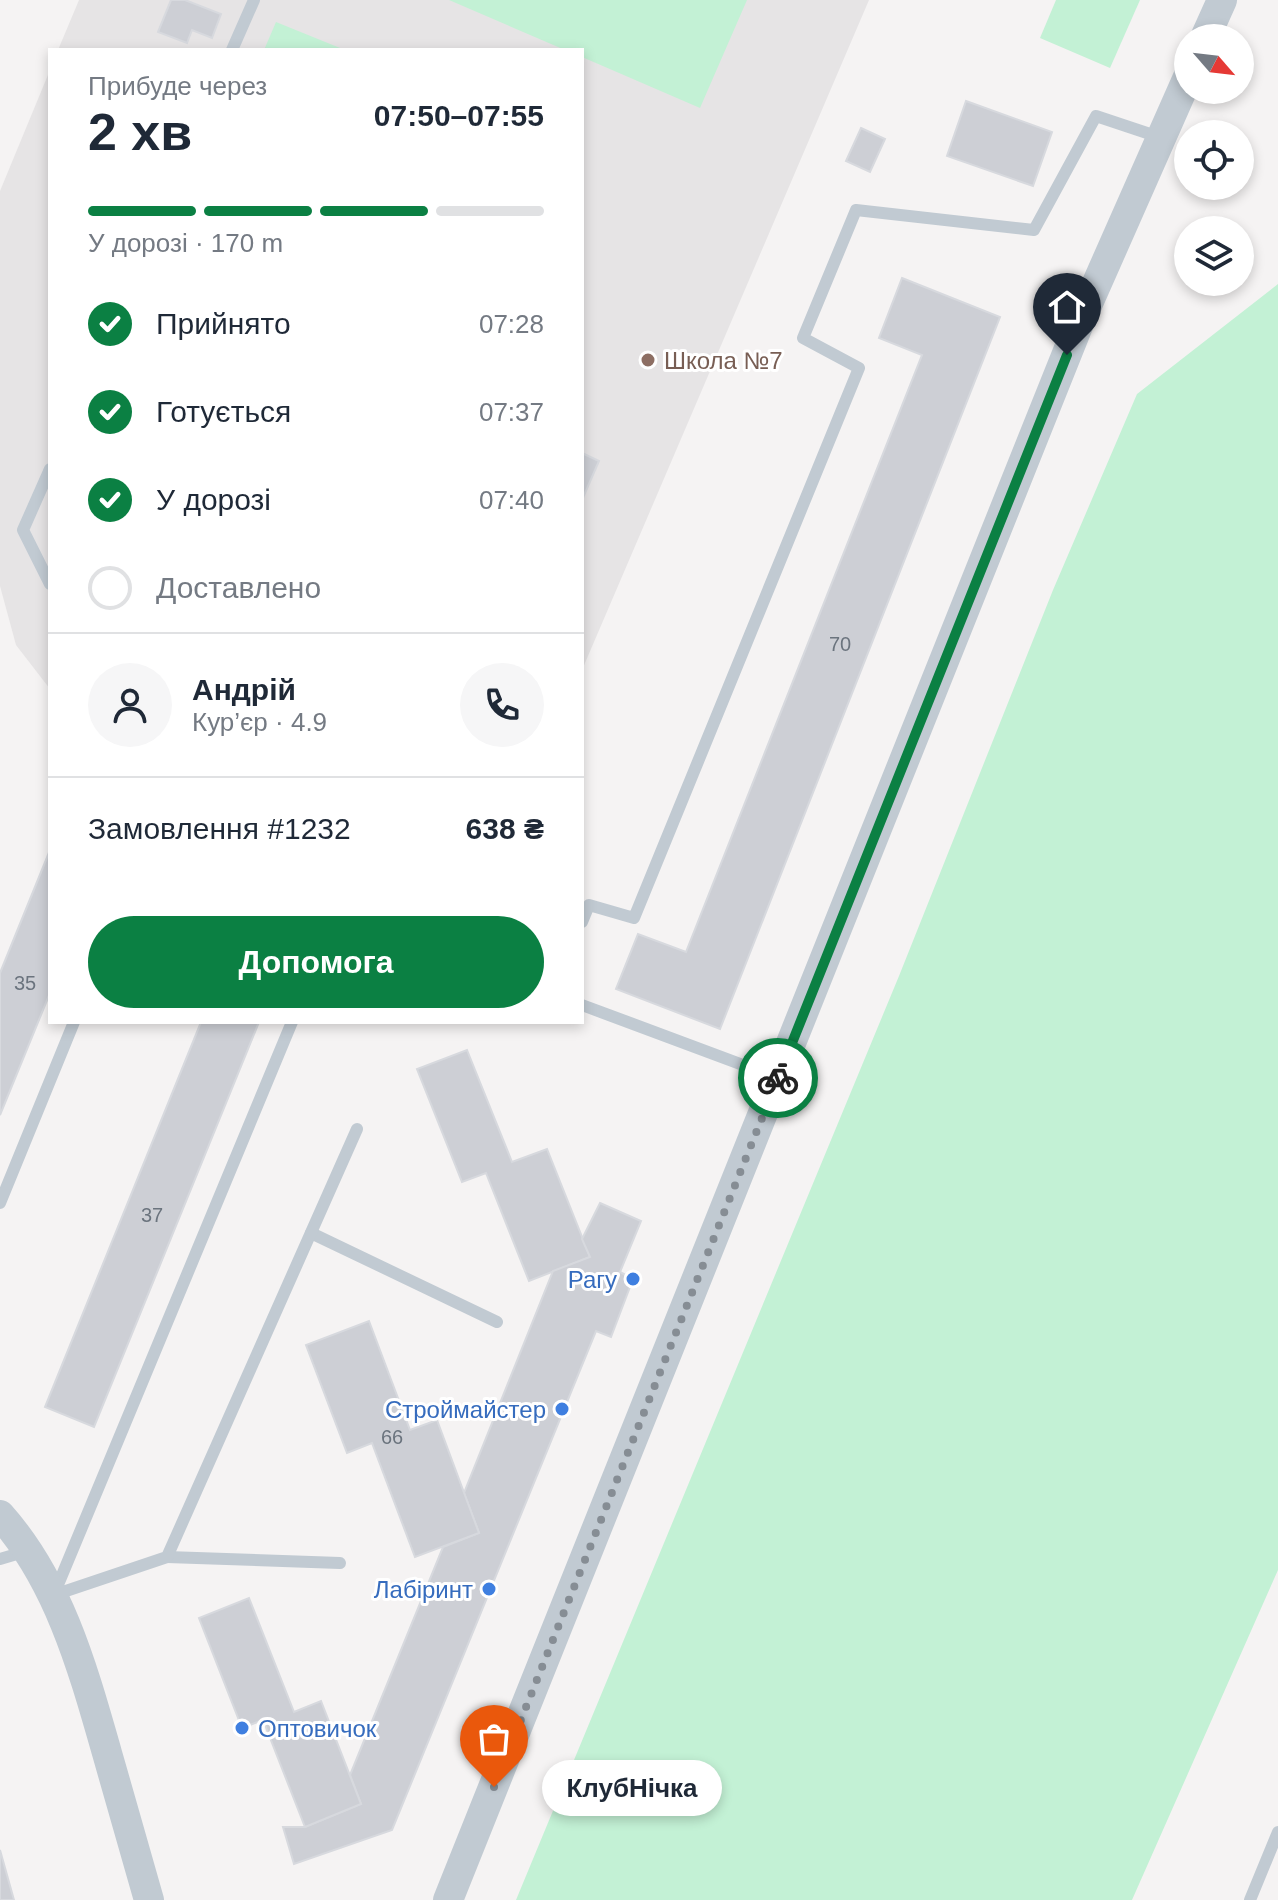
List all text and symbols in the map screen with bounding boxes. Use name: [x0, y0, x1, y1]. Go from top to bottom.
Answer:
north arrow: [1174, 24, 1254, 104]
map controls: [1174, 24, 1254, 296]
text: Прибуде через: [88, 71, 267, 101]
text: 07:50–07:55: [374, 99, 544, 132]
text: 2 хв: [88, 103, 192, 161]
button: locate: [1174, 120, 1254, 200]
button: layers: [1174, 216, 1254, 296]
text: У дорозі · 170 m: [88, 228, 283, 258]
pin: [1033, 273, 1101, 355]
icon: home: [1045, 285, 1089, 329]
icon: check: [88, 302, 132, 346]
text: Прийнято: [156, 307, 291, 340]
text: 07:28: [479, 309, 544, 339]
place label: Школа №7: [664, 347, 783, 374]
marker: Школа №7: [639, 351, 657, 369]
icon: check: [88, 390, 132, 434]
text: Готується: [156, 395, 291, 428]
text: 07:37: [479, 397, 544, 427]
icon: check: [88, 478, 132, 522]
text: У дорозі: [156, 483, 271, 516]
text: 07:40: [479, 485, 544, 515]
text: Доставлено: [156, 571, 321, 604]
house number: 70: [829, 633, 851, 655]
button: person: [88, 663, 172, 747]
button: phone: [460, 663, 544, 747]
text: Андрій: [192, 673, 296, 706]
text: Кур’єр · 4.9: [192, 707, 327, 737]
text: Замовлення #1232: [88, 812, 351, 845]
text: 638 ₴: [466, 812, 544, 845]
button: Допомога: [88, 916, 544, 1008]
house number: 35: [14, 972, 36, 994]
courier: [738, 1038, 818, 1118]
icon: bike: [756, 1056, 800, 1100]
house number: 37: [141, 1204, 163, 1226]
place label: Рагу: [568, 1266, 617, 1293]
marker: Рагу: [624, 1270, 642, 1288]
place label: Строймайстер: [385, 1396, 546, 1423]
marker: Строймайстер: [553, 1400, 571, 1418]
house number: 66: [381, 1426, 403, 1448]
place label: Лабіринт: [374, 1576, 473, 1603]
marker: Лабіринт: [480, 1580, 498, 1598]
pin: [460, 1705, 528, 1787]
place label: Оптовичок: [258, 1715, 377, 1742]
icon: bag: [472, 1717, 516, 1761]
marker: Оптовичок: [233, 1719, 251, 1737]
callout: КлубНічка: [542, 1759, 722, 1815]
text: КлубНічка: [566, 1773, 698, 1803]

